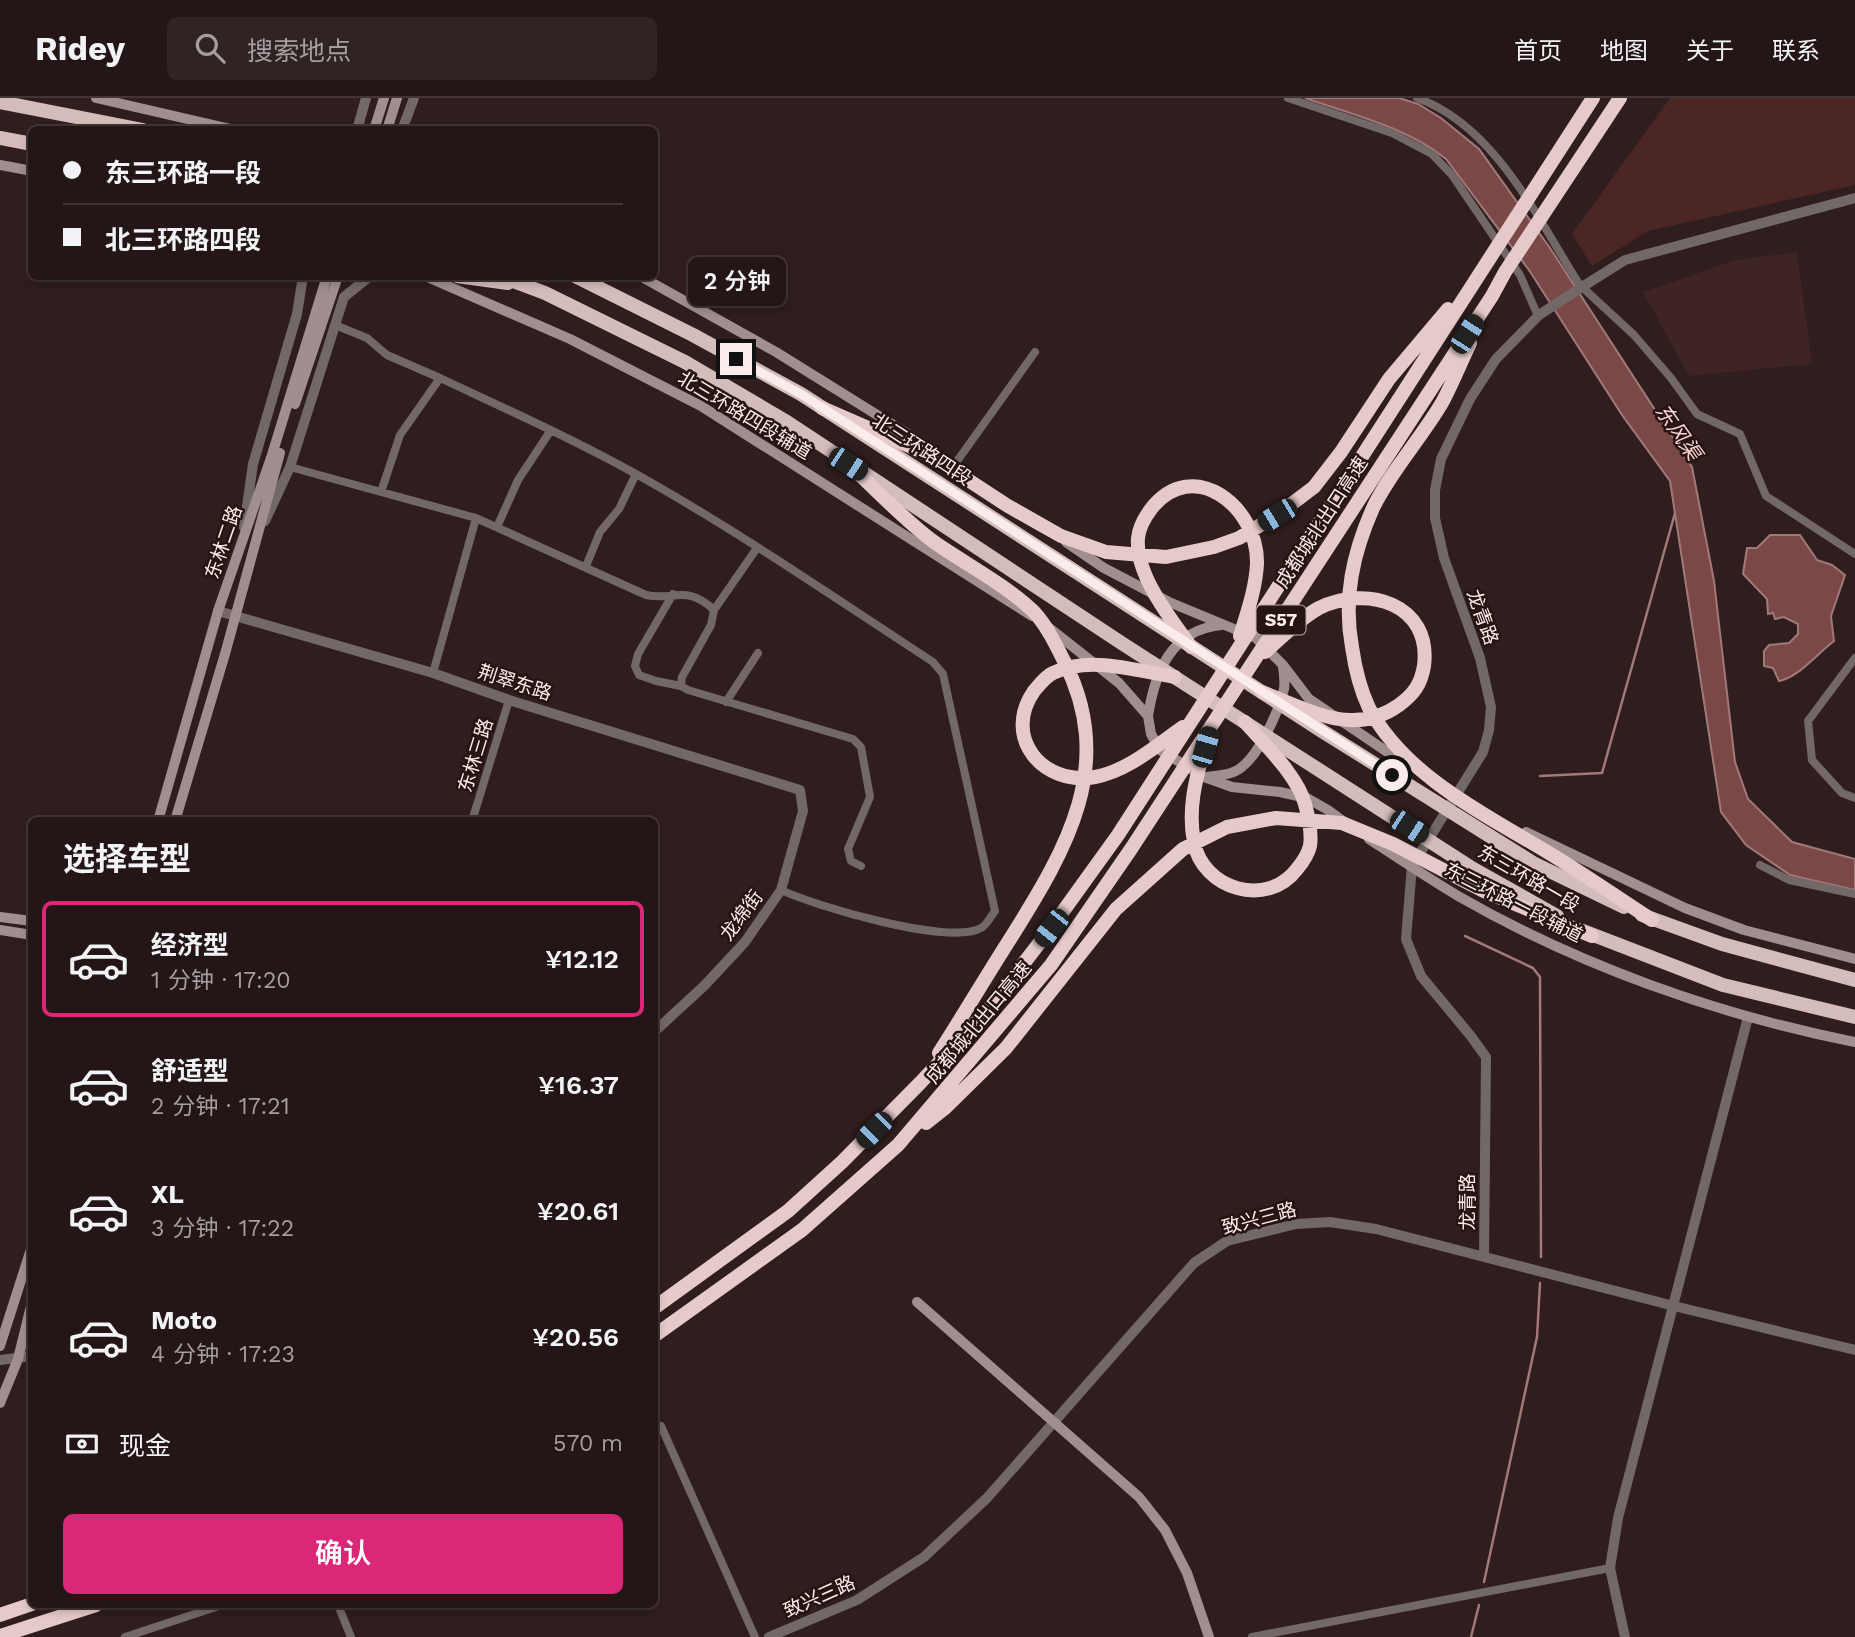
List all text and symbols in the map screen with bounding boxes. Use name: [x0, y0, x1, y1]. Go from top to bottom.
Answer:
search box: [167, 17, 657, 80]
text: Ridey: [35, 29, 125, 68]
icon: search: [191, 29, 229, 67]
text: 搜索地点: [247, 36, 351, 66]
text: 首页: [1514, 37, 1562, 65]
text: 地图: [1600, 37, 1648, 65]
text: 关于: [1686, 37, 1734, 65]
text: 联系: [1772, 37, 1820, 65]
text: 东三环路一段: [105, 158, 261, 188]
text: 北三环路四段: [105, 225, 261, 255]
callout: 2 分钟: [687, 258, 785, 306]
text: 2 分钟: [704, 268, 770, 295]
car: [1447, 311, 1488, 357]
route end: [720, 343, 752, 375]
street label: 北三环路四段辅道: [674, 366, 816, 464]
water label: 东风渠: [1650, 399, 1708, 467]
street label: 北三环路四段: [868, 409, 976, 490]
car: [825, 444, 872, 484]
street label: 成都城北出口高速: [1270, 452, 1372, 592]
car: [1254, 495, 1301, 535]
street label: 东林二路: [200, 502, 247, 582]
street label: 龙青路: [1462, 586, 1503, 648]
road number: S57: [1256, 606, 1306, 634]
street label: 荆翠东路: [475, 660, 555, 705]
street label: 东林三路: [453, 715, 498, 795]
car: [1190, 724, 1221, 770]
route start: [1376, 759, 1408, 791]
car: [1386, 807, 1433, 847]
text: 选择车型: [63, 840, 191, 878]
street label: 东三环路一段: [1474, 840, 1584, 917]
street label: 东三环路一段辅道: [1441, 858, 1587, 947]
street label: 龙绵街: [715, 886, 768, 945]
car: [1030, 905, 1073, 951]
icon: car: [67, 928, 130, 991]
text: 经济型: [151, 930, 229, 960]
text: ¥12.12: [545, 944, 619, 974]
street label: 成都城北出口高速: [921, 957, 1036, 1088]
text: 1 分钟 · 17:20: [151, 967, 291, 994]
icon: car: [67, 1054, 130, 1117]
text: 舒适型: [151, 1056, 229, 1086]
text: ¥16.37: [538, 1070, 619, 1100]
text: 2 分钟 · 17:21: [151, 1093, 290, 1120]
car: [852, 1108, 897, 1152]
street label: 龙青路: [1456, 1173, 1479, 1231]
text: XL: [151, 1179, 184, 1209]
icon: car: [67, 1180, 130, 1243]
text: ¥20.61: [537, 1196, 619, 1226]
street label: 致兴三路: [1219, 1198, 1299, 1239]
text: 3 分钟 · 17:22: [151, 1215, 294, 1242]
text: Moto: [151, 1305, 217, 1335]
icon: car: [67, 1306, 130, 1369]
text: ¥20.56: [532, 1322, 619, 1352]
text: 4 分钟 · 17:23: [151, 1341, 295, 1368]
icon: cash: [63, 1425, 101, 1463]
text: 570 m: [553, 1430, 623, 1457]
text: 现金: [119, 1431, 171, 1461]
button: 确认: [63, 1514, 623, 1594]
street label: 致兴三路: [780, 1570, 859, 1622]

